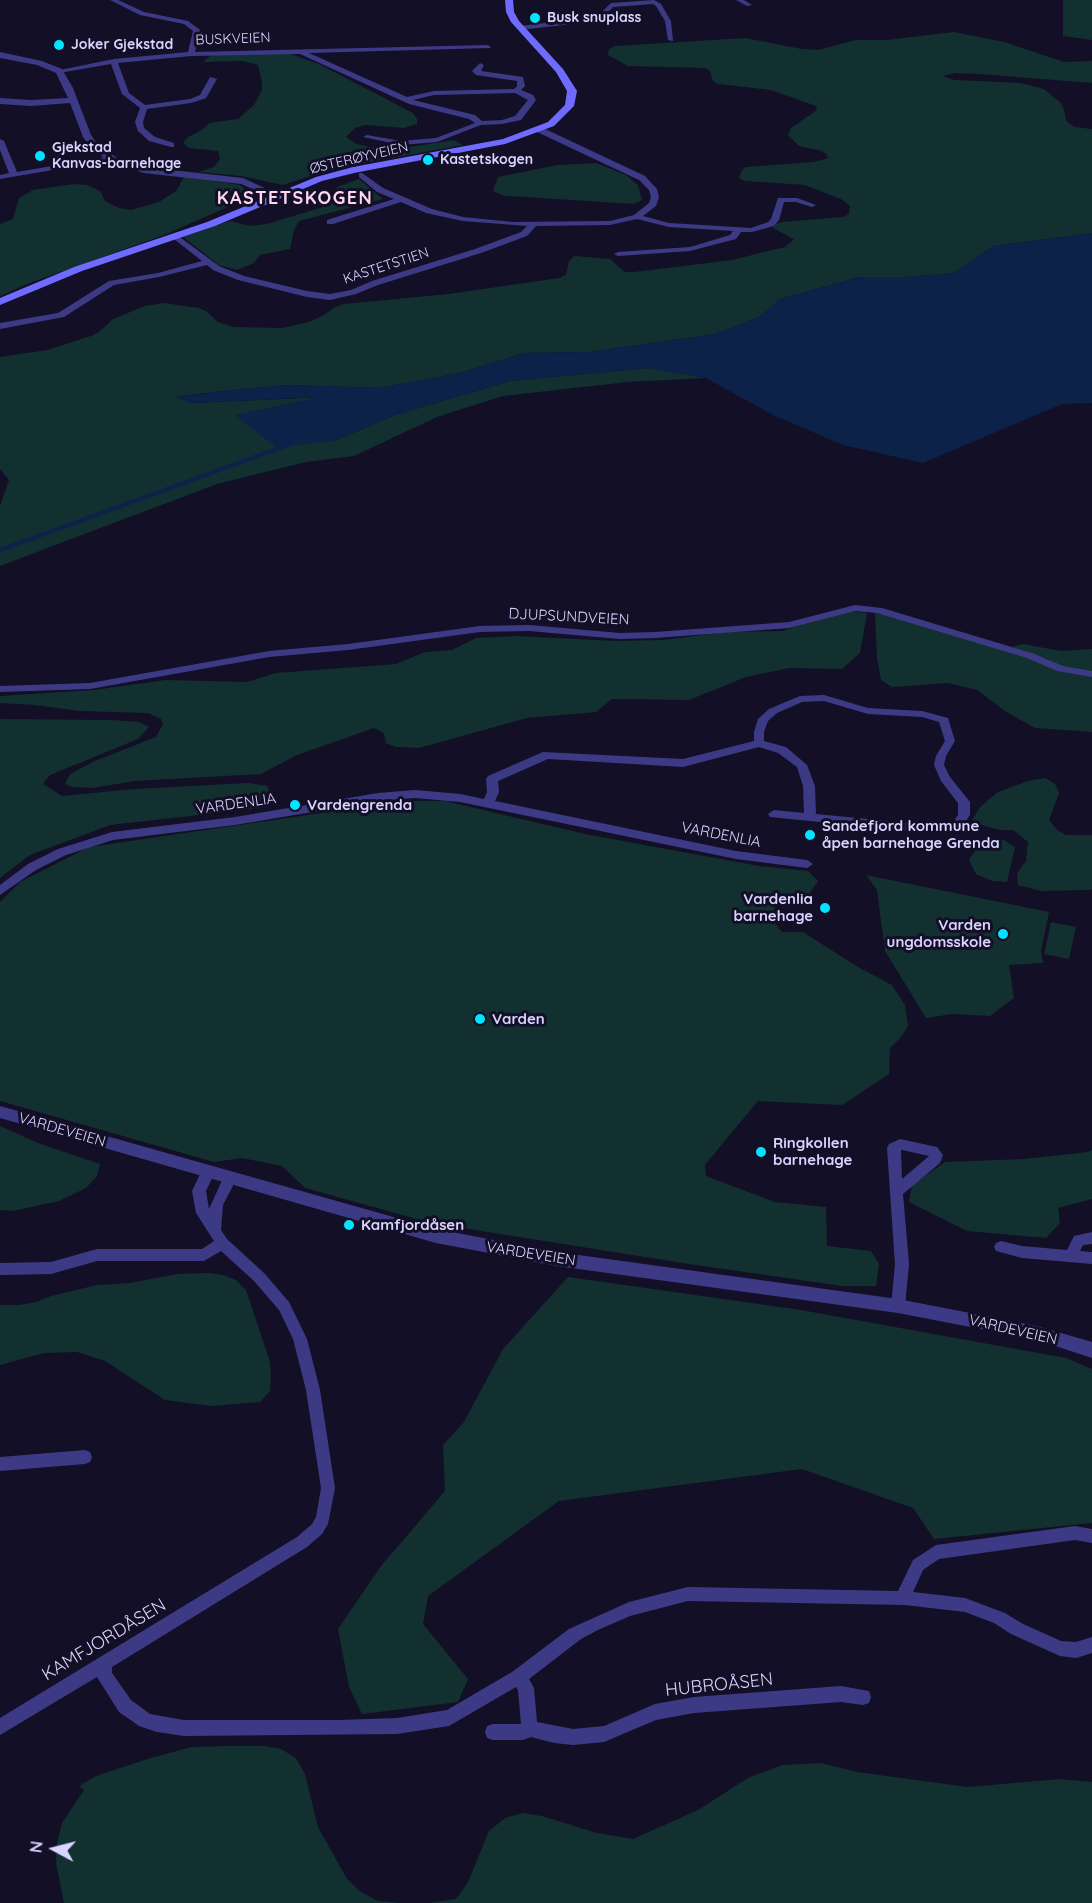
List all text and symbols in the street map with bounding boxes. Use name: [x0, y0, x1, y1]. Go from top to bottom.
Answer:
place label: Busk snuplass: [547, 10, 641, 26]
marker: Busk snuplass: [528, 11, 542, 25]
street label: BUSKVEIEN: [195, 29, 271, 49]
place label: Joker Gjekstad: [71, 37, 173, 53]
marker: Joker Gjekstad: [52, 38, 66, 52]
street label: ØSTERØYVEIEN: [308, 138, 410, 178]
place label: Gjekstad Kanvas-barnehage: [52, 140, 181, 172]
marker: Gjekstad Kanvas-barnehage: [33, 149, 47, 163]
place label: Kastetskogen: [440, 152, 533, 168]
marker: Kastetskogen: [421, 153, 435, 167]
district label: KASTETSKOGEN: [217, 188, 373, 210]
street label: KASTETSTIEN: [341, 244, 431, 288]
street label: DJUPSUNDVEIEN: [508, 605, 630, 629]
street label: VARDENLIA: [195, 789, 277, 819]
place label: Vardengrenda: [307, 796, 412, 814]
marker: Vardengrenda: [288, 798, 302, 812]
place label: Sandefjord kommune åpen barnehage Grenda: [822, 817, 1000, 852]
street label: VARDENLIA: [680, 818, 762, 852]
marker: Sandefjord kommune åpen barnehage Grenda: [803, 828, 817, 842]
place label: Vardenlia barnehage: [734, 890, 813, 925]
marker: Vardenlia barnehage: [818, 901, 832, 915]
place label: Varden ungdomsskole: [887, 916, 991, 951]
marker: Varden ungdomsskole: [996, 927, 1010, 941]
place label: Varden: [492, 1010, 545, 1028]
marker: Varden: [473, 1012, 487, 1026]
street label: VARDEVEIEN: [16, 1109, 108, 1151]
place label: Ringkollen barnehage: [773, 1134, 852, 1169]
marker: Ringkollen barnehage: [754, 1145, 768, 1159]
place label: Kamfjordåsen: [361, 1216, 464, 1234]
marker: Kamfjordåsen: [342, 1218, 356, 1232]
street label: VARDEVEIEN: [485, 1238, 577, 1270]
street label: VARDEVEIEN: [967, 1311, 1059, 1349]
street label: KAMFJORDÅSEN: [38, 1594, 170, 1686]
street label: HUBROÅSEN: [664, 1669, 774, 1701]
north arrow: [24, 1819, 84, 1879]
text: N: [25, 1840, 47, 1854]

